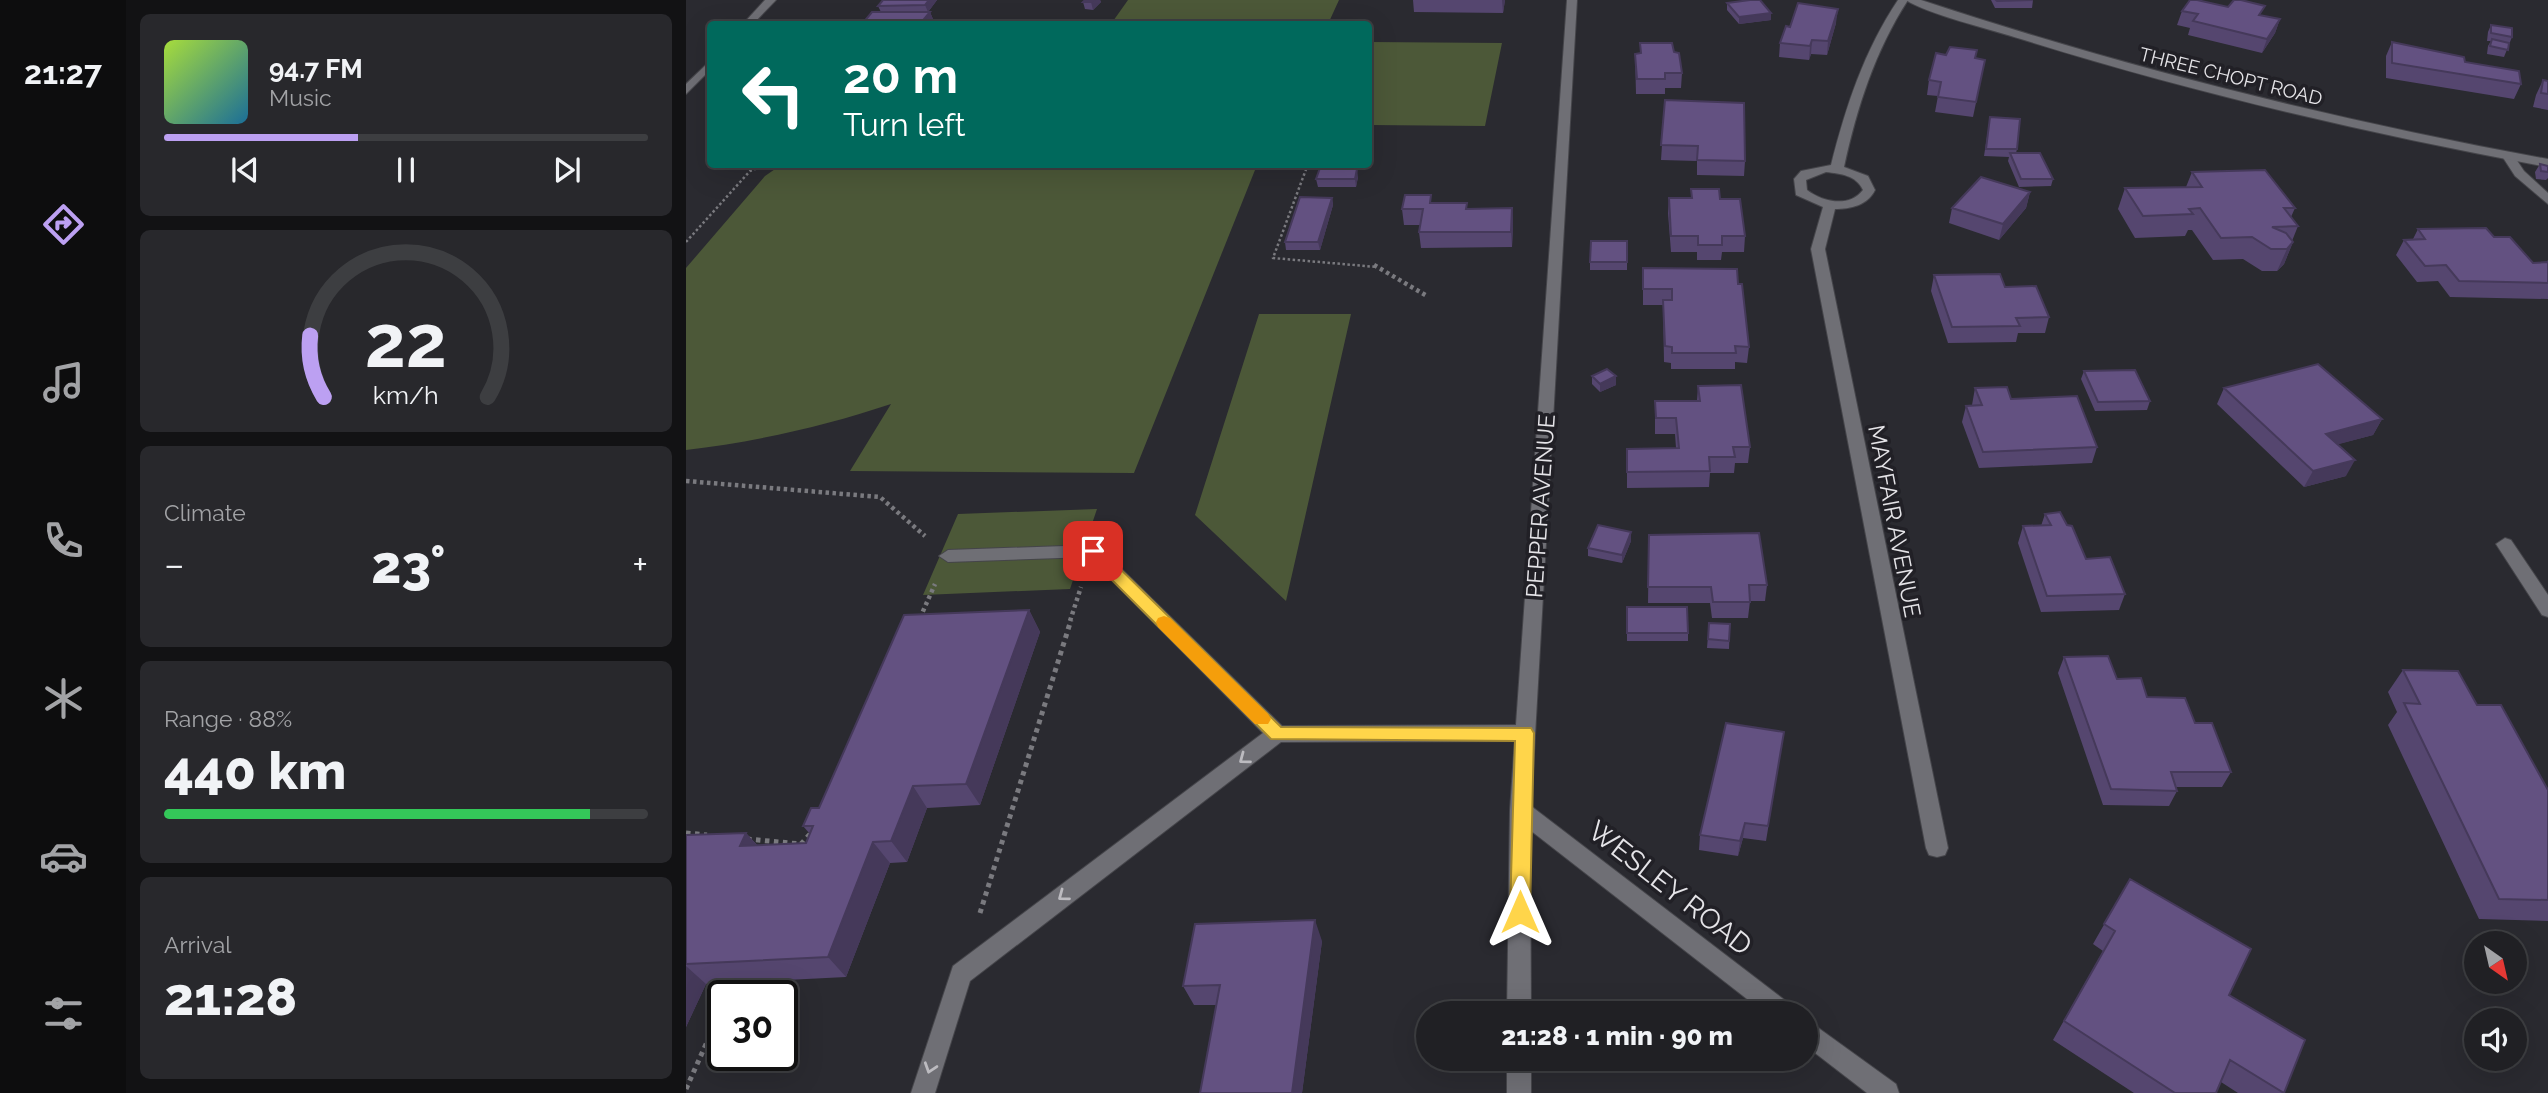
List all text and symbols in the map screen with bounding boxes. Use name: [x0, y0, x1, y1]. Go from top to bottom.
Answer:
street label: THREE CHOPT ROAD: [2137, 43, 2325, 109]
text: 20 m: [843, 47, 958, 104]
icon: left: [728, 49, 819, 140]
text: 21:27: [24, 54, 102, 91]
text: 94.7 FM: [269, 54, 363, 84]
text: Music: [269, 84, 332, 111]
text: Turn left: [843, 106, 965, 143]
icon: previous: [226, 151, 264, 189]
icon: pause: [387, 151, 425, 189]
icon: next: [548, 151, 586, 189]
icon: directions: [39, 200, 88, 249]
text: 22: [365, 299, 447, 384]
icon: music: [39, 358, 88, 407]
text: km/h: [373, 379, 439, 409]
street label: PEPPER AVENUE: [1520, 413, 1560, 599]
street label: MAYFAIR AVENUE: [1863, 423, 1927, 619]
text: Climate: [164, 499, 246, 526]
icon: phone: [39, 516, 88, 565]
pin: [1063, 521, 1123, 581]
icon: arrive: [1074, 532, 1112, 570]
text: 23°: [371, 534, 445, 595]
text: −: [164, 542, 184, 587]
text: +: [632, 542, 648, 587]
icon: climate: [39, 674, 88, 723]
text: Range · 88%: [164, 705, 292, 732]
text: 440 km: [164, 740, 346, 801]
one-way arrow: [1240, 751, 1252, 763]
street label: WESLEY ROAD: [1582, 814, 1758, 962]
icon: car: [39, 832, 88, 881]
position arrow: [1483, 875, 1557, 949]
one-way arrow: [1058, 888, 1071, 901]
text: Arrival: [164, 931, 231, 958]
north arrow: [2464, 931, 2527, 994]
map controls: [2464, 931, 2527, 1071]
text: 21:28: [164, 966, 297, 1027]
speed limit sign: 30: [707, 980, 798, 1071]
icon: filters: [39, 989, 88, 1038]
button: sound: [2464, 1008, 2527, 1071]
text: 21:28 · 1 min · 90 m: [1501, 1021, 1733, 1051]
one-way arrow: [924, 1062, 939, 1074]

